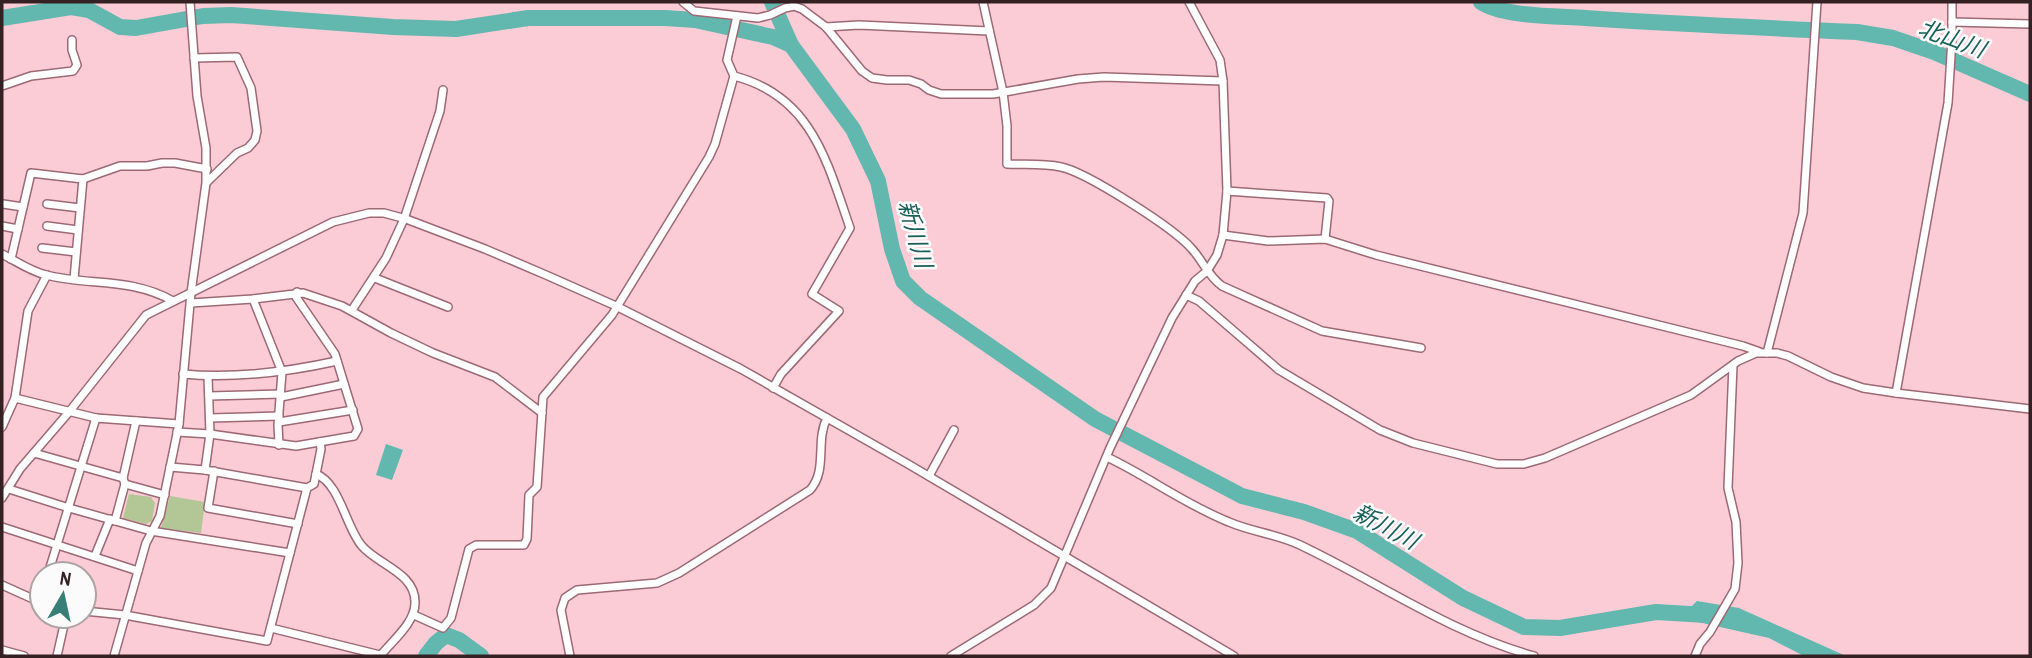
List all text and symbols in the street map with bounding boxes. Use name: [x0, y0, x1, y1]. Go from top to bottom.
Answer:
water label: 北山川: [1914, 12, 1993, 65]
water label: 新川川: [892, 197, 941, 274]
water label: 新川川: [1348, 496, 1426, 557]
north arrow: [28, 560, 98, 630]
text: N: [58, 564, 73, 592]

